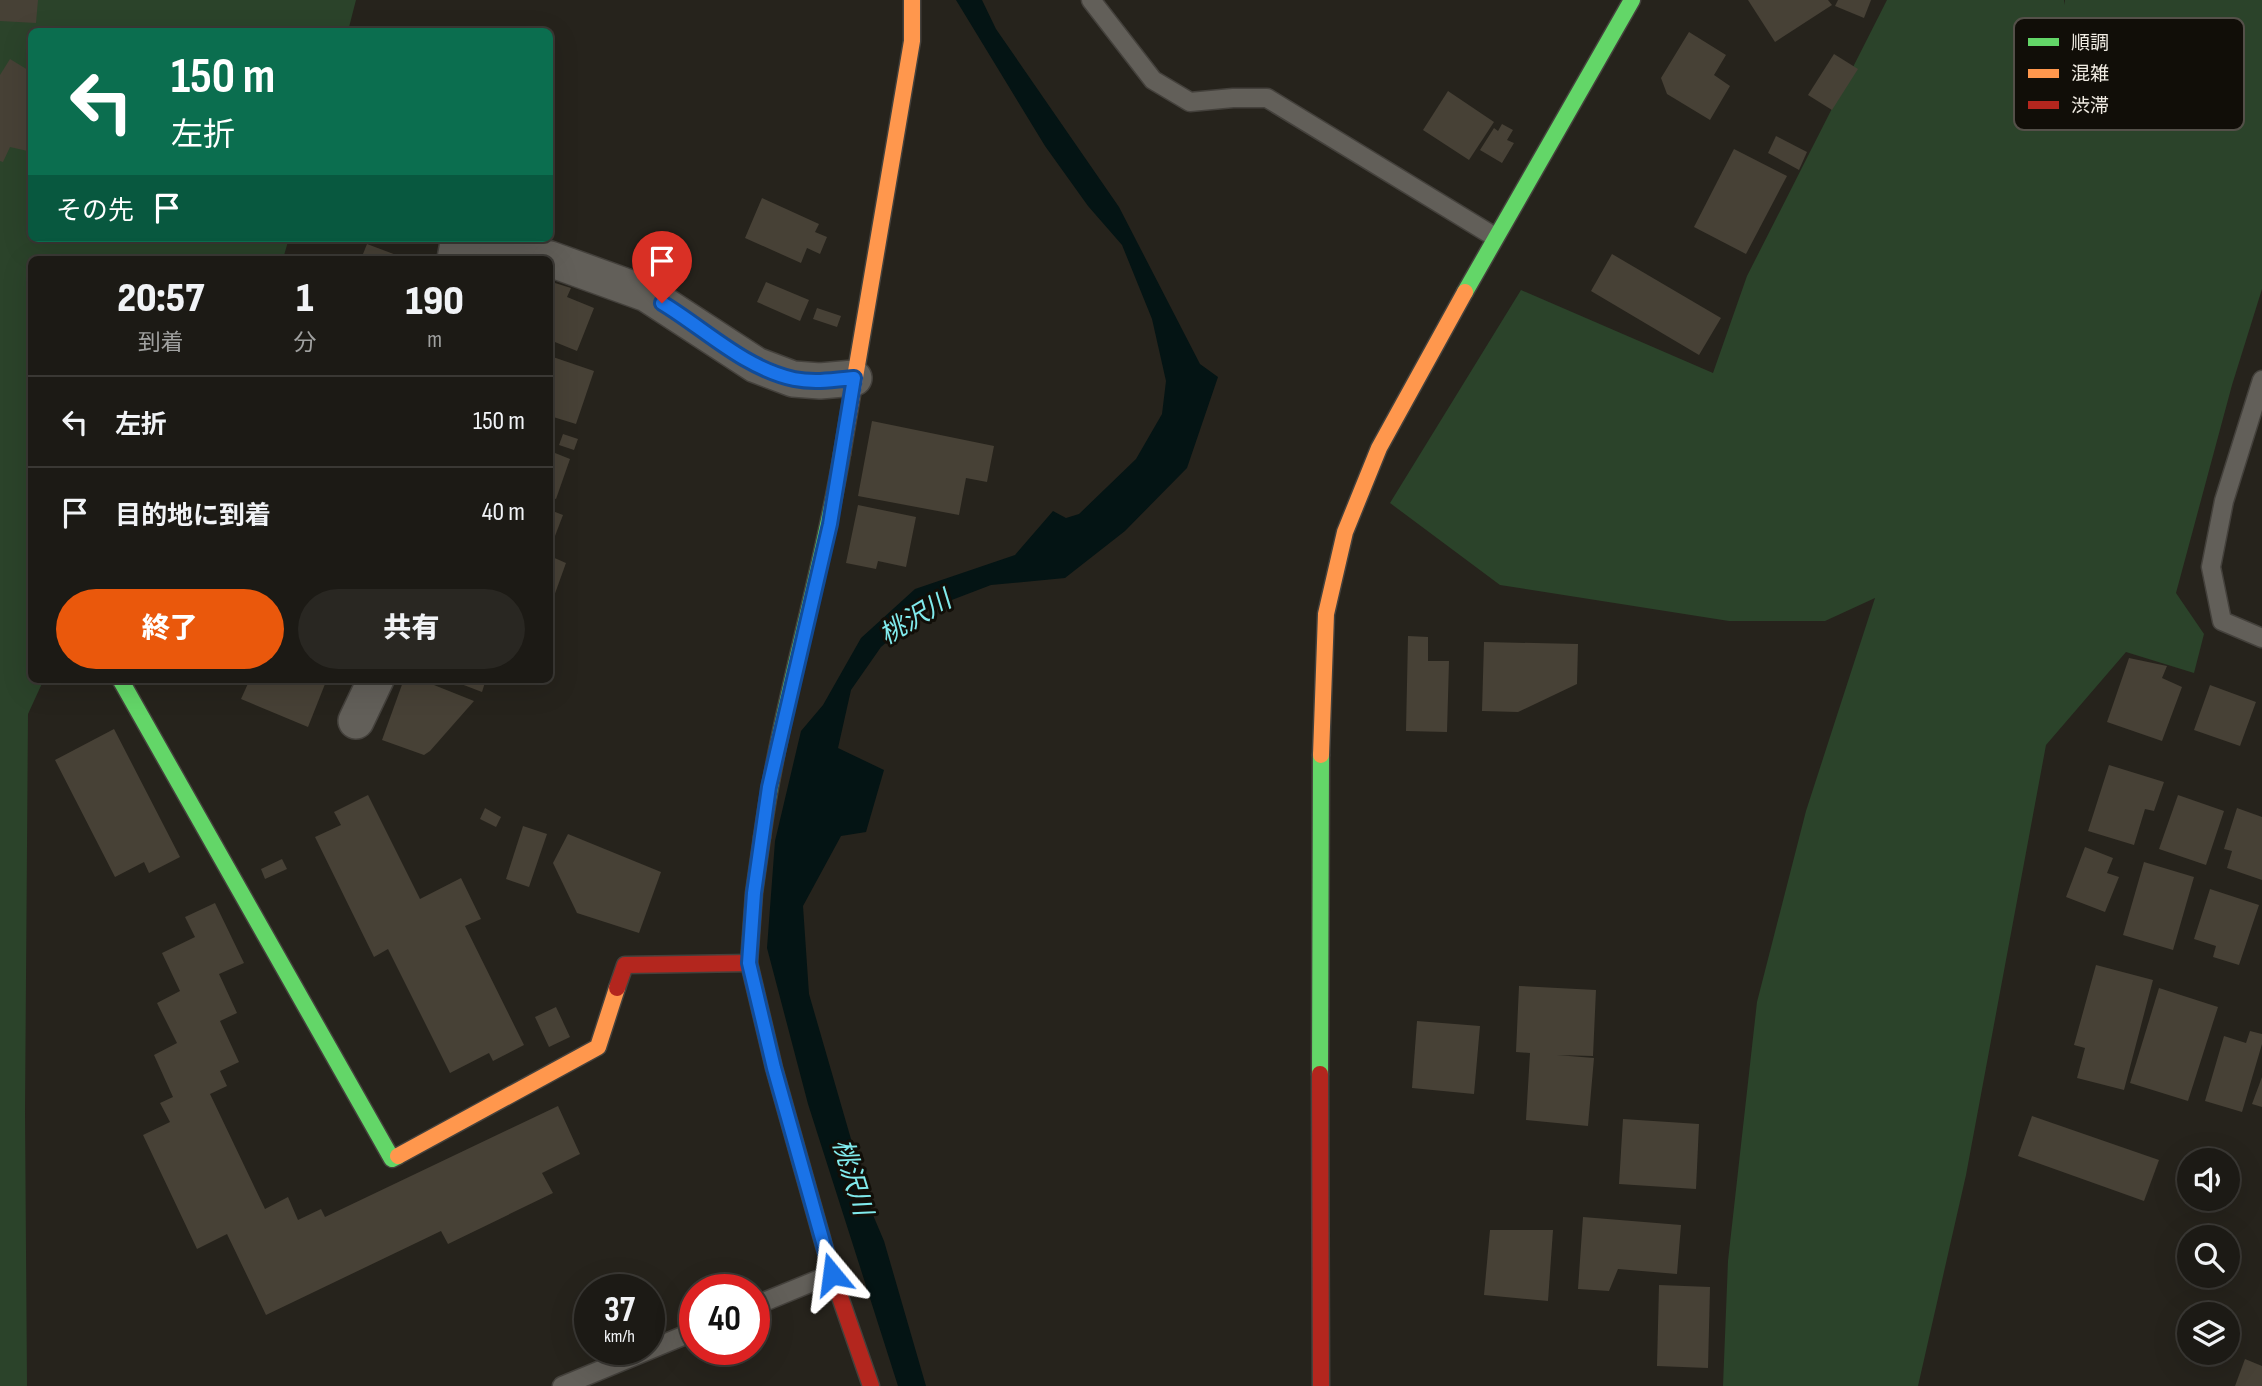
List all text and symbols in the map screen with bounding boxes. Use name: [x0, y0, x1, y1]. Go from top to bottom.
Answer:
legend: [2014, 18, 2244, 130]
text: 順調: [2071, 32, 2109, 55]
text: 150 m: [171, 48, 275, 107]
icon: left: [56, 56, 147, 147]
text: 混雑: [2071, 63, 2109, 86]
text: 渋滞: [2071, 95, 2109, 118]
text: 左折: [171, 116, 235, 155]
icon: arrive: [148, 189, 186, 227]
text: その先: [56, 196, 134, 227]
pin: [632, 231, 692, 303]
icon: arrive: [643, 242, 681, 280]
text: 20:57: [117, 273, 204, 324]
text: 1: [296, 273, 313, 324]
text: 190: [406, 276, 464, 327]
text: m: [427, 326, 442, 354]
text: 到着: [138, 329, 184, 357]
text: 分: [293, 329, 316, 357]
icon: left: [56, 403, 94, 441]
text: 150 m: [473, 406, 525, 437]
text: 左折: [115, 410, 167, 441]
icon: arrive: [56, 494, 94, 532]
text: 40 m: [482, 497, 525, 528]
text: 目的地に到着: [115, 501, 271, 532]
water label: 桃沢川: [874, 583, 960, 652]
button: 終了: [56, 589, 284, 669]
button: 共有: [298, 589, 525, 669]
water label: 桃沢川: [825, 1136, 879, 1222]
map controls: [2177, 1148, 2240, 1365]
button: sound: [2177, 1148, 2240, 1211]
button: search: [2177, 1225, 2240, 1288]
position arrow: [795, 1237, 869, 1311]
speed limit sign: 40: [679, 1274, 770, 1365]
text: 37: [604, 1289, 635, 1332]
button: layers: [2177, 1302, 2240, 1365]
text: km/h: [604, 1326, 635, 1347]

